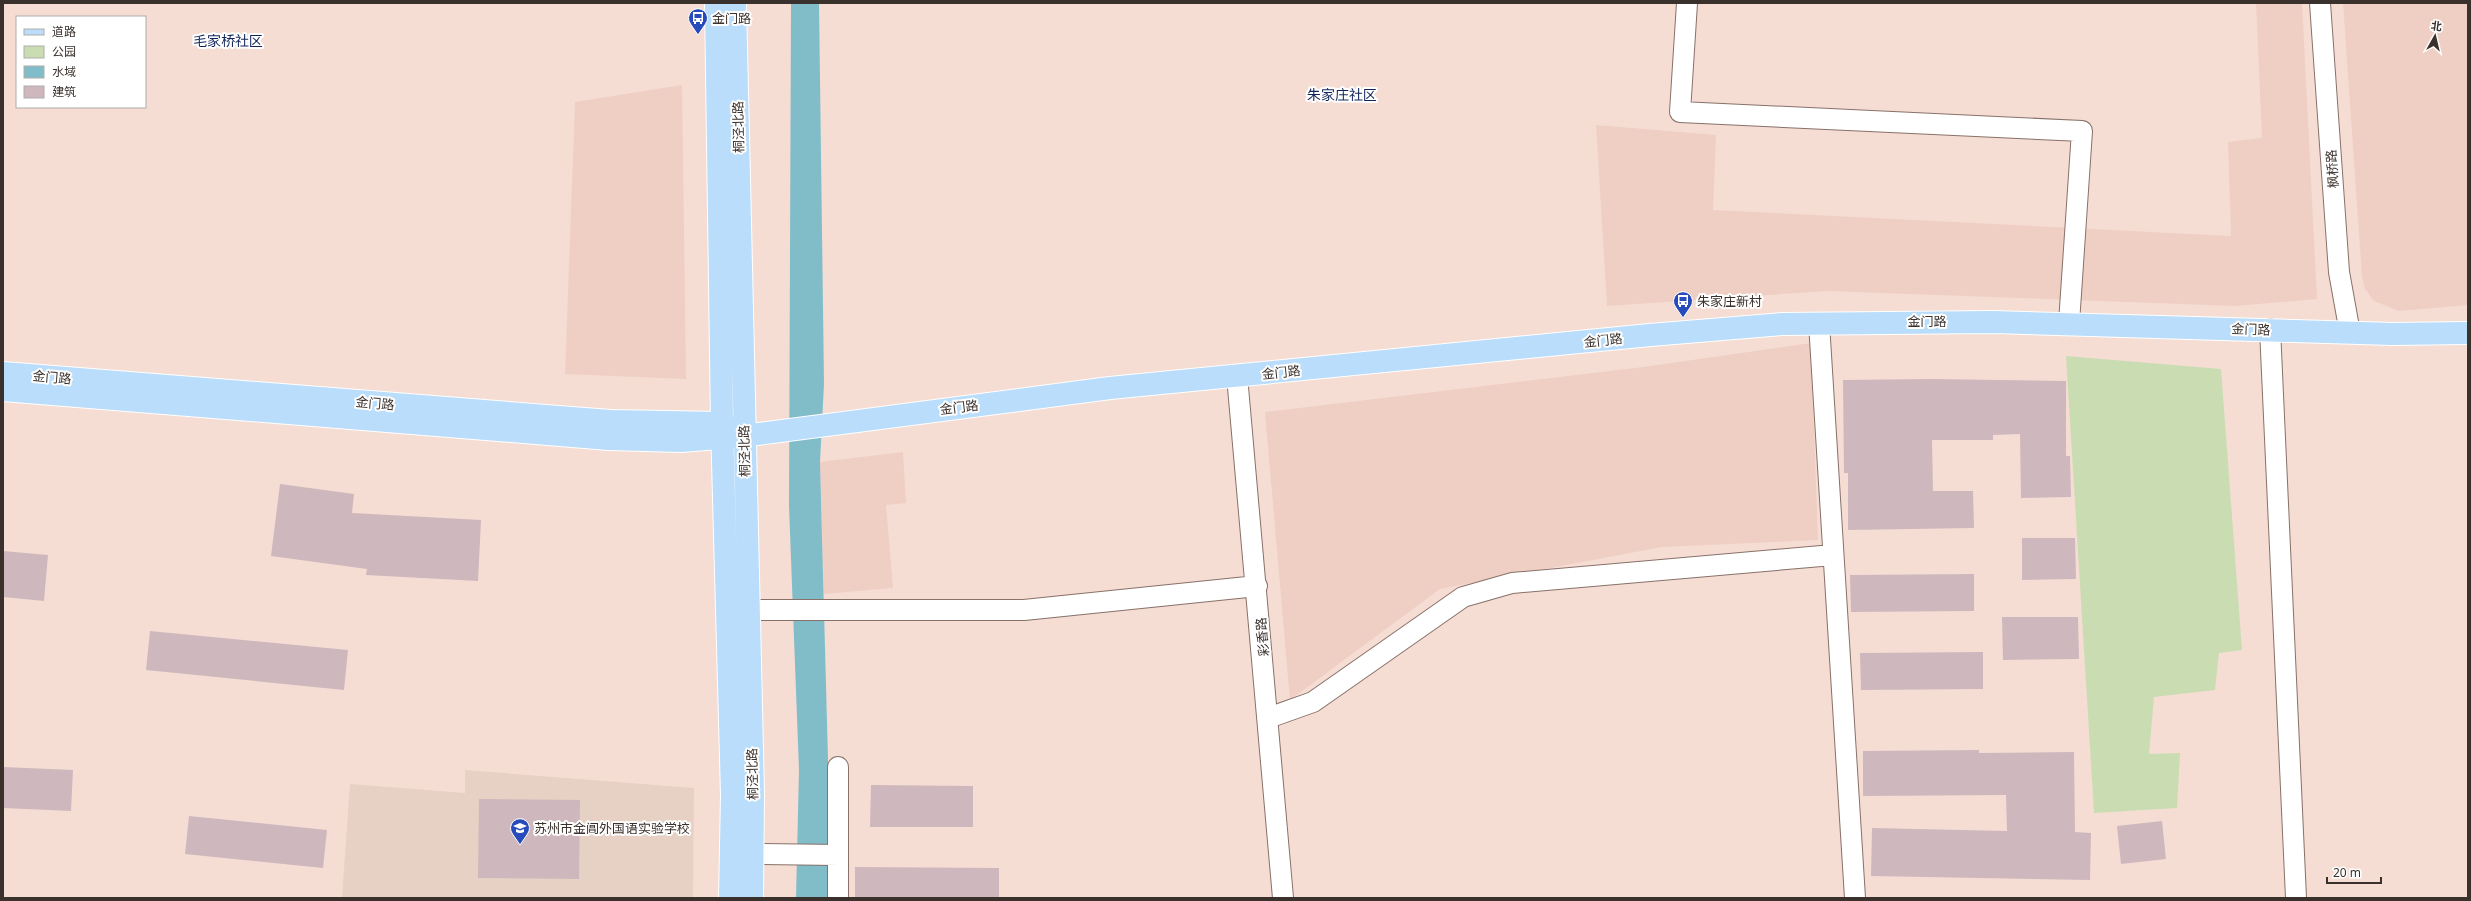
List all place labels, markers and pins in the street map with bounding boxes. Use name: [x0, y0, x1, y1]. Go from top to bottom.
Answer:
bus stop icon: 金门路: [687, 7, 709, 35]
place label: 金门路: [712, 9, 751, 27]
bus stop icon: 朱家庄新村: [1672, 290, 1694, 318]
place label: 朱家庄新村: [1697, 292, 1762, 310]
school or university icon: 苏州市金阊外国语实验学校: [509, 817, 531, 845]
place label: 苏州市金阊外国语实验学校: [534, 819, 690, 837]

